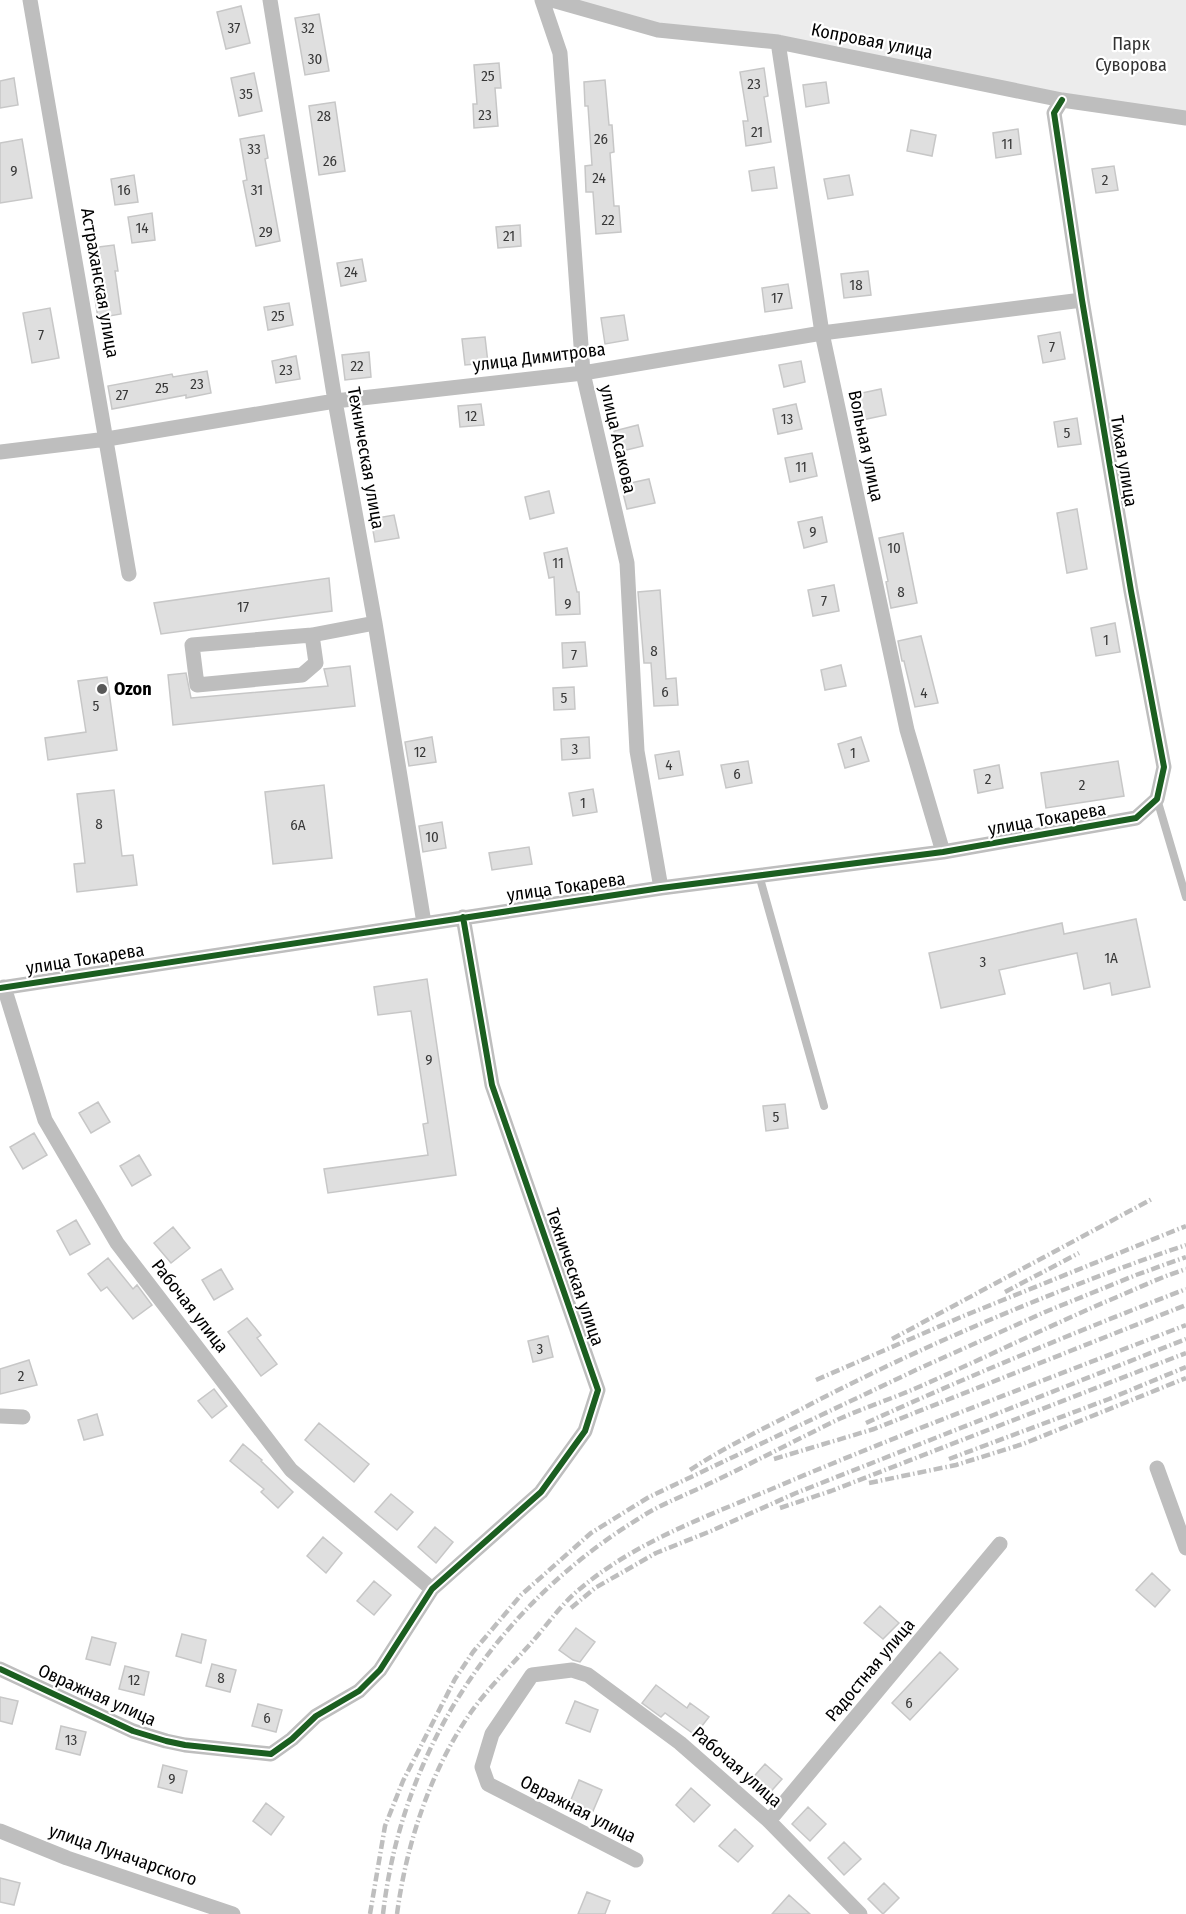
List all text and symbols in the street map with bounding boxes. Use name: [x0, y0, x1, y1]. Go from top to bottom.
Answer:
street label: Копровая улица: [809, 18, 935, 64]
house number: 37: [228, 19, 240, 37]
house number: 32: [301, 19, 315, 37]
park label: Парк Суворова: [1095, 33, 1167, 76]
house number: 30: [308, 50, 322, 68]
house number: 25: [481, 67, 495, 85]
house number: 23: [747, 75, 761, 93]
house number: 35: [239, 85, 253, 103]
house number: 23: [478, 106, 492, 124]
house number: 28: [317, 107, 331, 125]
house number: 21: [751, 123, 763, 141]
house number: 26: [594, 130, 608, 148]
house number: 11: [1001, 135, 1013, 153]
house number: 33: [247, 140, 261, 158]
house number: 26: [323, 152, 337, 170]
house number: 9: [10, 162, 18, 180]
house number: 24: [592, 169, 606, 187]
house number: 2: [1102, 171, 1109, 189]
house number: 16: [117, 181, 131, 199]
house number: 31: [251, 181, 263, 199]
street label: Астраханская улица: [76, 206, 124, 360]
house number: 22: [601, 211, 615, 229]
house number: 14: [135, 219, 149, 237]
house number: 29: [259, 223, 273, 241]
house number: 21: [503, 227, 515, 245]
house number: 24: [344, 263, 358, 281]
house number: 18: [849, 276, 863, 294]
house number: 17: [771, 289, 783, 307]
house number: 25: [271, 307, 285, 325]
house number: 7: [38, 326, 44, 344]
street label: улица Димитрова: [471, 338, 607, 376]
house number: 7: [1049, 338, 1055, 356]
house number: 22: [350, 357, 364, 375]
house number: 23: [279, 361, 293, 379]
house number: 23: [190, 375, 204, 393]
house number: 25: [155, 379, 169, 397]
street label: улица Асакова: [595, 383, 641, 496]
street label: Техническая улица: [343, 385, 389, 531]
house number: 27: [116, 386, 128, 404]
street label: Вольная улица: [843, 388, 889, 504]
house number: 12: [465, 407, 478, 425]
house number: 13: [781, 410, 794, 428]
street label: Тихая улица: [1106, 414, 1142, 508]
house number: 5: [1064, 424, 1071, 442]
house number: 11: [795, 458, 807, 476]
house number: 9: [809, 523, 817, 541]
house number: 10: [887, 539, 901, 557]
house number: 11: [552, 554, 564, 572]
house number: 8: [897, 583, 905, 601]
house number: 7: [821, 592, 827, 610]
house number: 9: [564, 595, 572, 613]
house number: 17: [237, 598, 249, 616]
house number: 1: [1103, 631, 1109, 649]
house number: 8: [650, 642, 658, 660]
house number: 7: [571, 646, 577, 664]
place label: Ozon: [114, 678, 152, 700]
marker: Ozon: [95, 682, 109, 696]
house number: 6: [661, 683, 669, 701]
house number: 4: [920, 684, 928, 702]
house number: 5: [561, 689, 568, 707]
house number: 5: [93, 697, 100, 715]
house number: 3: [572, 740, 579, 758]
house number: 12: [414, 743, 427, 761]
house number: 1: [850, 744, 856, 762]
house number: 4: [665, 756, 673, 774]
house number: 6: [733, 765, 741, 783]
house number: 2: [985, 770, 992, 788]
house number: 2: [1079, 776, 1086, 794]
house number: 1: [580, 794, 586, 812]
street label: улица Токарева: [986, 798, 1108, 840]
house number: 8: [95, 815, 103, 833]
house number: 6А: [290, 816, 306, 834]
house number: 10: [425, 828, 439, 846]
street label: улица Токарева: [505, 868, 627, 906]
street label: улица Токарева: [24, 939, 146, 979]
house number: 1А: [1104, 949, 1118, 967]
house number: 3: [980, 953, 987, 971]
house number: 9: [425, 1051, 433, 1069]
house number: 5: [773, 1108, 780, 1126]
street label: Техническая улица: [541, 1205, 609, 1349]
street label: Рабочая улица: [147, 1255, 233, 1357]
house number: 3: [537, 1340, 544, 1358]
house number: 2: [18, 1367, 25, 1385]
street label: Радостная улица: [821, 1614, 920, 1726]
street label: Овражная улица: [35, 1659, 160, 1731]
house number: 8: [217, 1669, 225, 1687]
house number: 12: [128, 1671, 141, 1689]
house number: 6: [905, 1694, 913, 1712]
house number: 6: [263, 1709, 271, 1727]
street label: Рабочая улица: [687, 1722, 787, 1812]
house number: 13: [65, 1731, 78, 1749]
house number: 9: [168, 1770, 176, 1788]
street label: Овражная улица: [517, 1770, 640, 1848]
street label: улица Луначарского: [46, 1819, 200, 1891]

